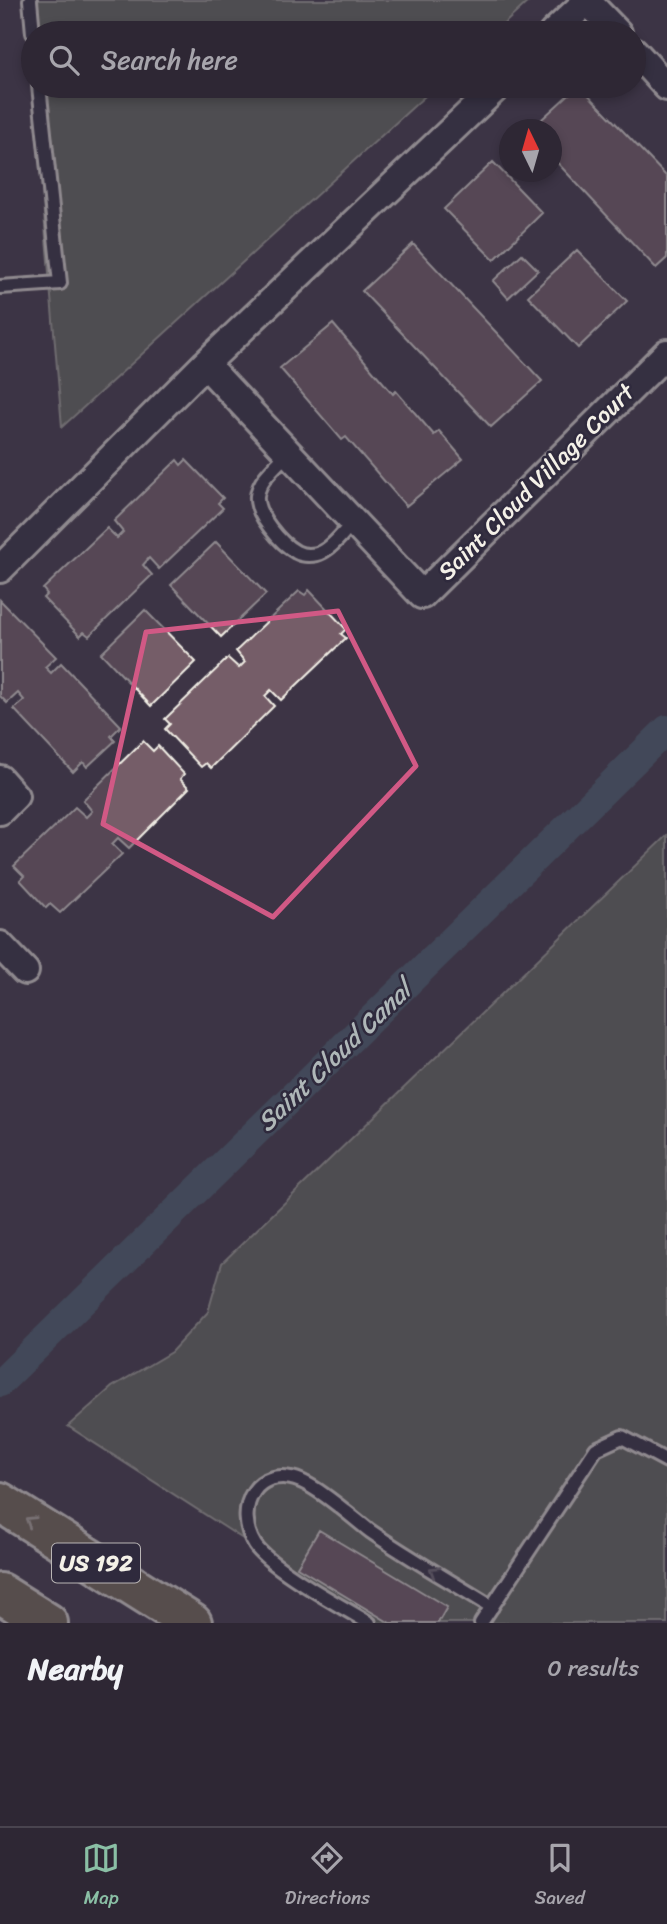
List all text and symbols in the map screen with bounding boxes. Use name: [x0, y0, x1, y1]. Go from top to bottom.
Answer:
search box: [21, 21, 646, 98]
text: Search here: [101, 37, 238, 83]
icon: search: [45, 41, 83, 79]
north arrow: [499, 119, 562, 182]
street label: Saint Cloud Village Court: [427, 372, 646, 591]
water label: Saint Cloud Canal: [245, 965, 427, 1143]
one-way arrow: [25, 1517, 38, 1530]
road number: US 192: [52, 1544, 140, 1582]
one-way arrow: [429, 1566, 442, 1579]
text: Nearby: [28, 1642, 123, 1696]
text: 0 results: [547, 1648, 639, 1689]
tab: Map: [82, 1839, 120, 1914]
tab: Directions: [285, 1839, 370, 1914]
tab: Saved: [535, 1839, 585, 1914]

